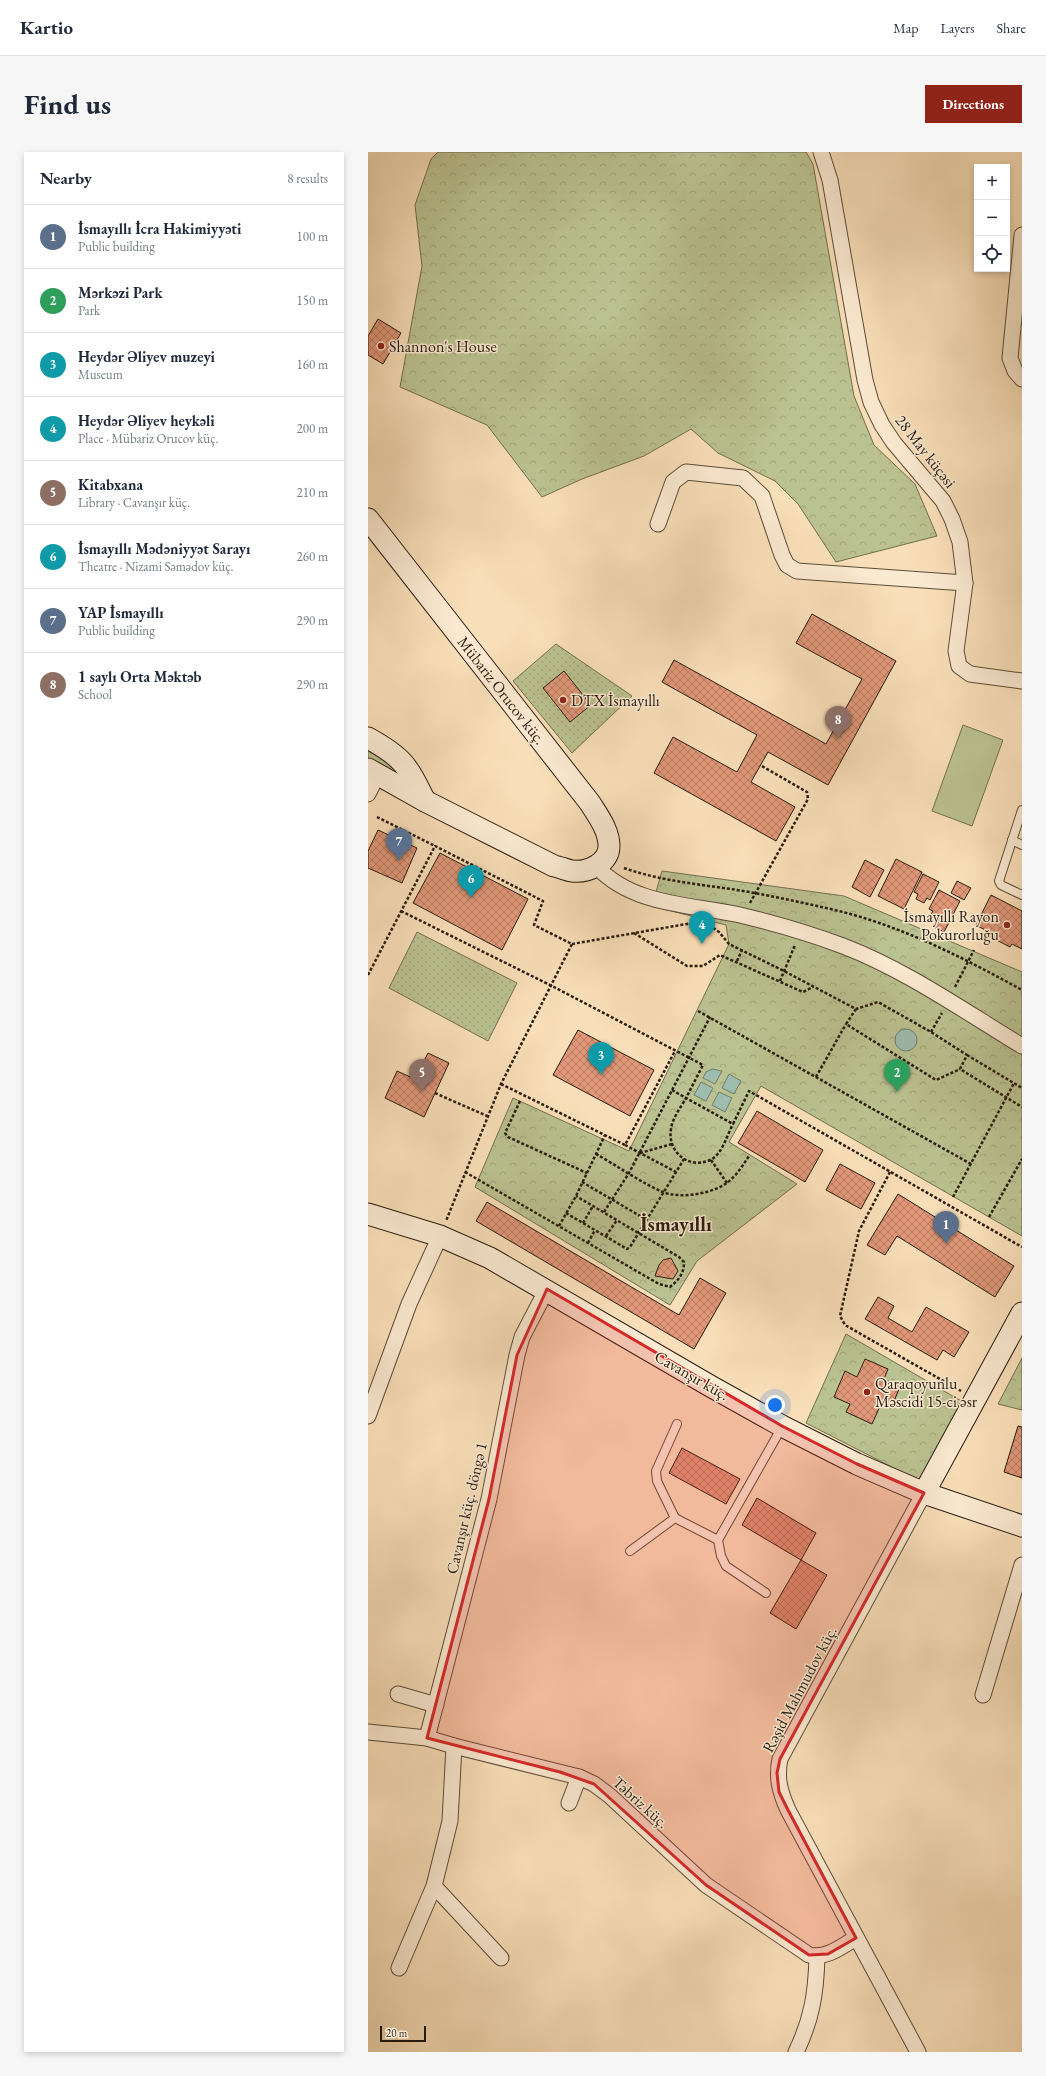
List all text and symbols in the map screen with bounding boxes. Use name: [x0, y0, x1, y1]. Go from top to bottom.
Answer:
text: Kartio: [20, 15, 73, 40]
text: Map: [893, 19, 918, 37]
text: Layers: [940, 19, 975, 37]
text: Share: [997, 19, 1026, 37]
button: Directions: [925, 85, 1022, 123]
text: Find us: [24, 86, 111, 122]
map controls: [974, 164, 1010, 272]
button: +: [974, 164, 1010, 200]
text: Nearby: [40, 167, 92, 189]
text: 8 results: [287, 170, 328, 187]
button: −: [974, 200, 1010, 236]
text: İsmayıllı İcra Hakimiyyəti: [78, 219, 241, 238]
text: 1: [50, 228, 56, 245]
text: 100 m: [297, 228, 328, 245]
button: locate: [974, 236, 1010, 272]
text: Public building: [78, 238, 155, 255]
text: Mərkəzi Park: [78, 283, 163, 302]
text: 2: [50, 292, 56, 309]
text: 150 m: [297, 292, 328, 309]
text: Park: [78, 302, 100, 319]
place label: Shannon's House: [389, 336, 497, 357]
marker: Shannon's House: [376, 341, 386, 351]
text: Heydər Əliyev muzeyi: [78, 347, 215, 366]
text: 3: [50, 356, 56, 373]
text: 160 m: [297, 356, 328, 373]
text: Museum: [78, 366, 123, 383]
text: Heydər Əliyev heykəli: [78, 411, 215, 430]
street label: 28 May küçəsi: [891, 411, 961, 492]
text: 4: [50, 420, 56, 437]
text: 200 m: [297, 420, 328, 437]
text: Place · Mübariz Orucov küç.: [78, 430, 219, 447]
text: Kitabxana: [78, 475, 143, 494]
text: 5: [50, 484, 56, 501]
text: 210 m: [297, 484, 328, 501]
text: Library · Cavanşır küç.: [78, 494, 190, 511]
text: İsmayıllı Mədəniyyət Sarayı: [78, 539, 250, 558]
text: 6: [50, 548, 56, 565]
text: 260 m: [297, 548, 328, 565]
text: Theatre · Nizami Səmədov küç.: [78, 558, 234, 575]
text: YAP İsmayıllı: [78, 603, 164, 622]
text: 7: [50, 612, 56, 629]
text: 290 m: [297, 612, 328, 629]
text: Public building: [78, 622, 155, 639]
street label: Mübariz Orucov küç.: [453, 632, 550, 749]
text: 1 saylı Orta Məktəb: [78, 667, 201, 686]
text: 8: [50, 676, 56, 693]
text: 290 m: [297, 676, 328, 693]
text: School: [78, 686, 112, 703]
place label: DTX İsmayıllı: [571, 690, 660, 711]
marker: DTX İsmayıllı: [558, 695, 568, 705]
pin: 8: [825, 706, 851, 739]
pin: 7: [386, 828, 412, 861]
pin: 6: [458, 865, 484, 898]
place label: İsmayıllı Rayon Pokurorluğu: [903, 906, 1000, 945]
pin: 4: [689, 911, 715, 944]
marker: İsmayıllı Rayon Pokurorluğu: [1002, 920, 1012, 930]
pin: 3: [588, 1042, 614, 1075]
pin: 5: [409, 1059, 435, 1092]
pin: 2: [884, 1059, 910, 1092]
district label: İsmayıllı: [640, 1211, 712, 1237]
pin: 1: [933, 1211, 959, 1244]
street label: Cavanşır küç.: [651, 1346, 733, 1405]
place label: Qaraqoyunlu Məscidi 15-ci əsr: [875, 1373, 978, 1412]
marker: Qaraqoyunlu Məscidi 15-ci əsr: [862, 1387, 872, 1397]
your location: [765, 1395, 785, 1415]
street label: Cavanşır küç. döngə 1: [441, 1440, 492, 1576]
street label: Rəşid Mahmudov küç.: [757, 1622, 842, 1756]
street label: Təbriz küç.: [608, 1772, 673, 1833]
scale bar: [380, 2024, 426, 2043]
text: 20 m: [386, 2026, 407, 2040]

